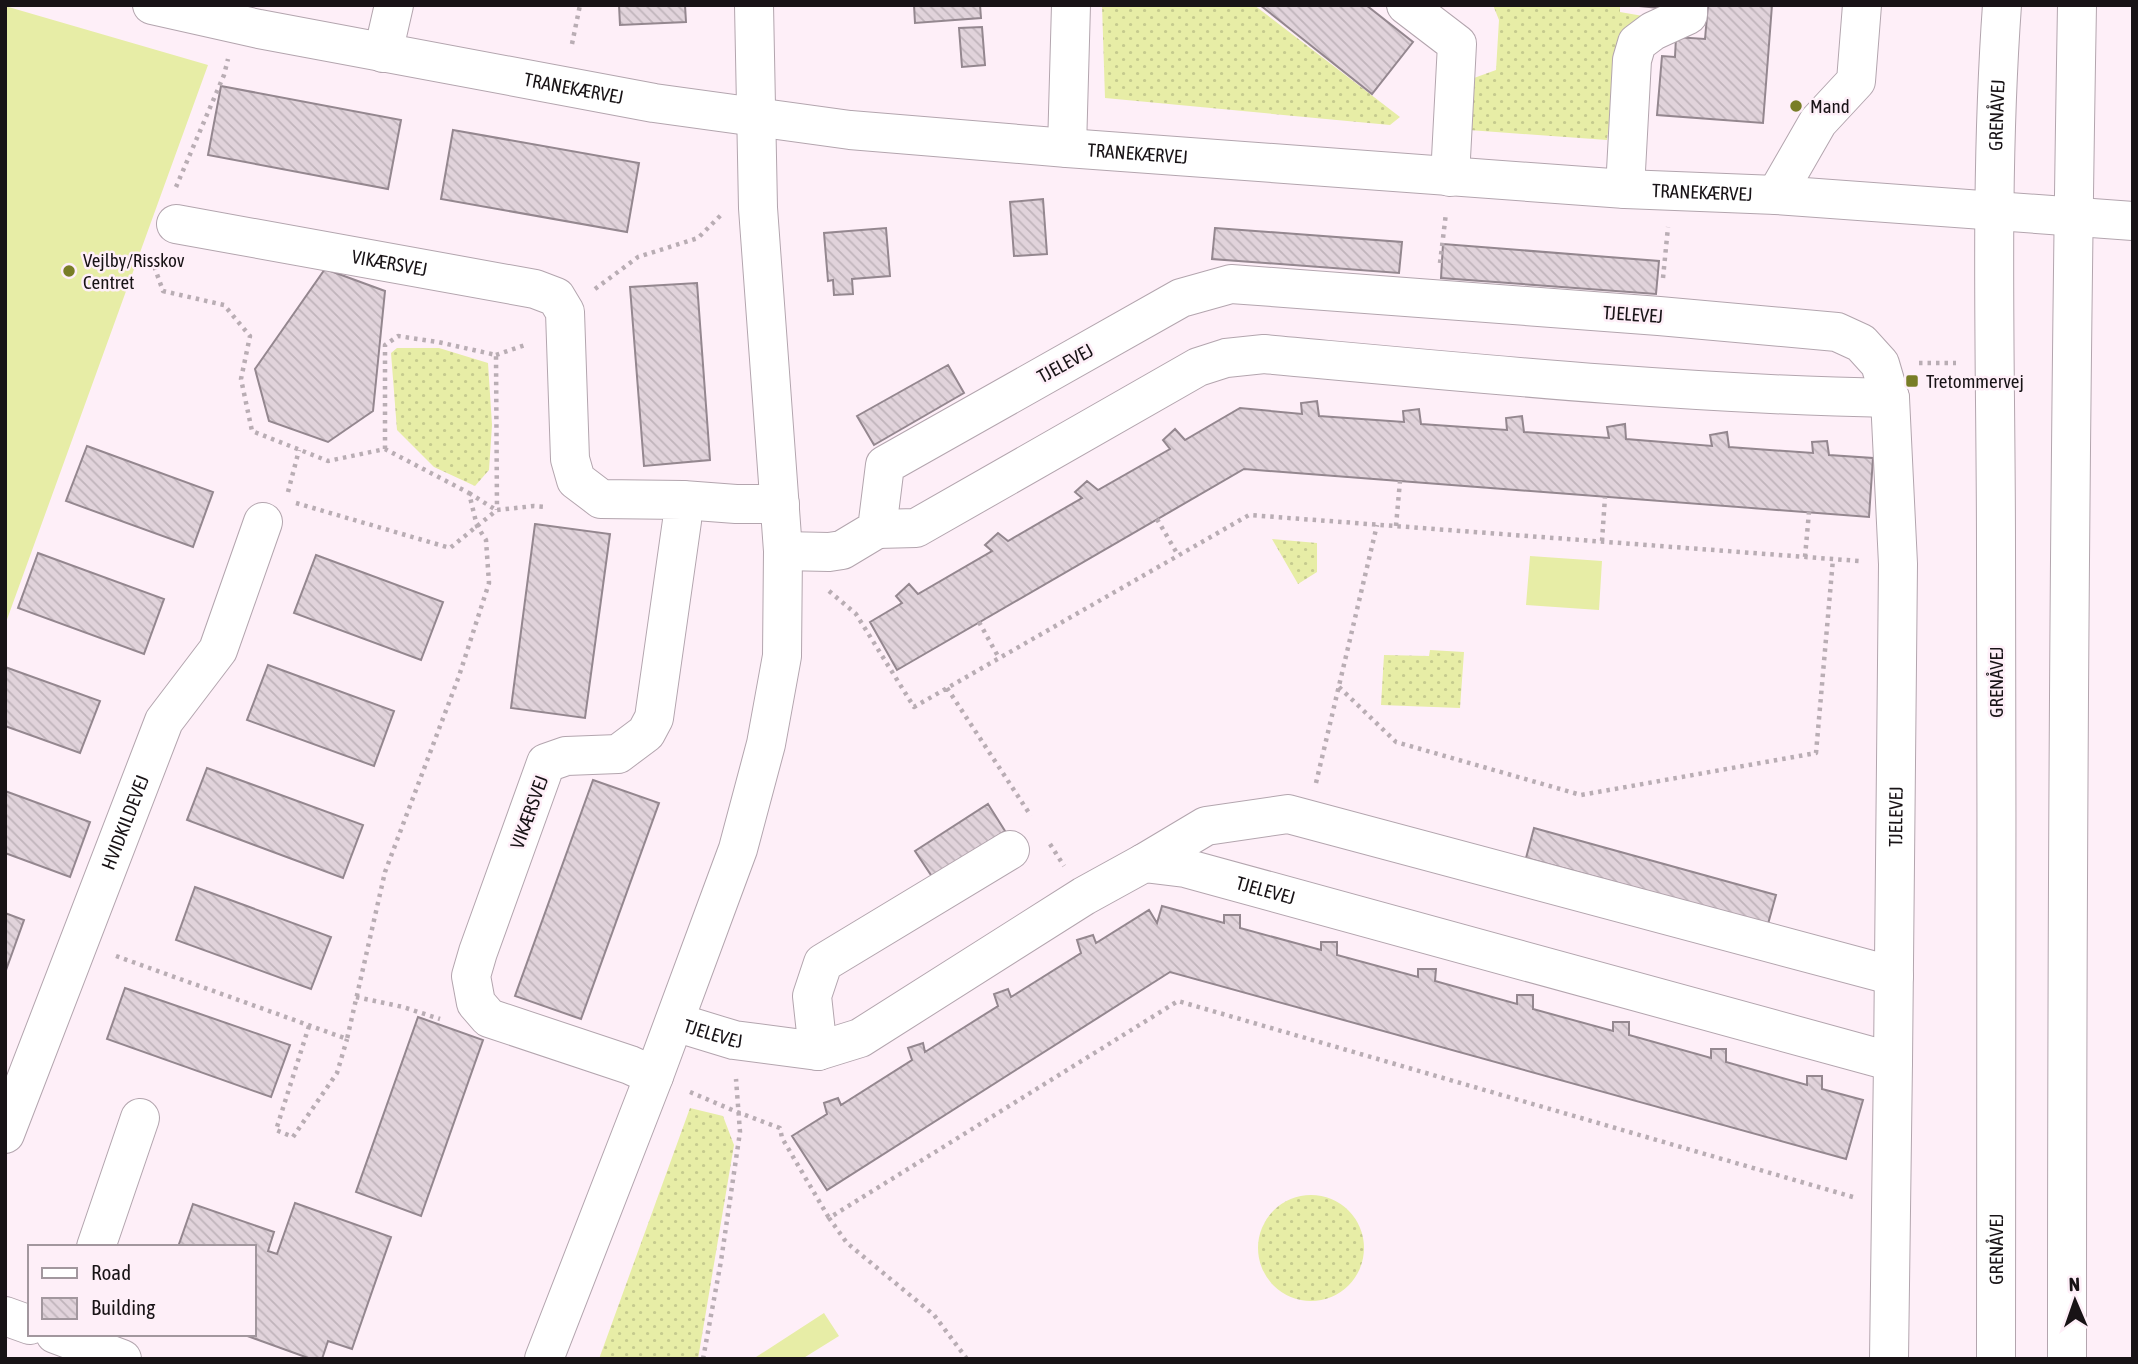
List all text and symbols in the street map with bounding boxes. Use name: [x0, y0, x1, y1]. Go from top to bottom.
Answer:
street label: TRANEKÆRVEJ: [522, 68, 625, 108]
street label: GRENÅVEJ: [1984, 79, 2009, 151]
place label: Mand: [1810, 95, 1850, 117]
marker: Mand: [1788, 98, 1804, 114]
street label: TRANEKÆRVEJ: [1087, 139, 1189, 168]
street label: TRANEKÆRVEJ: [1652, 179, 1753, 205]
street label: VIKÆRSVEJ: [350, 245, 429, 280]
place label: Vejlby/Risskov Centret: [83, 249, 185, 293]
marker: Vejlby/Risskov Centret: [61, 263, 77, 279]
street label: TJELEVEJ: [1602, 301, 1664, 327]
street label: TJELEVEJ: [1033, 339, 1097, 387]
place label: Tretommervej: [1926, 370, 2024, 392]
marker: Tretommervej: [1904, 373, 1920, 389]
street label: GRENÅVEJ: [1985, 646, 2007, 718]
street label: HVIDKILDEVEJ: [97, 772, 153, 873]
street label: VIKÆRSVEJ: [506, 772, 552, 852]
street label: TJELEVEJ: [1884, 786, 1907, 847]
street label: TJELEVEJ: [1234, 872, 1298, 909]
street label: TJELEVEJ: [681, 1014, 744, 1052]
street label: GRENÅVEJ: [1985, 1213, 2007, 1285]
legend: [28, 1245, 256, 1336]
text: Road: [91, 1260, 131, 1284]
north arrow: [2040, 1266, 2110, 1336]
text: N: [2068, 1273, 2080, 1295]
text: Building: [91, 1295, 155, 1319]

